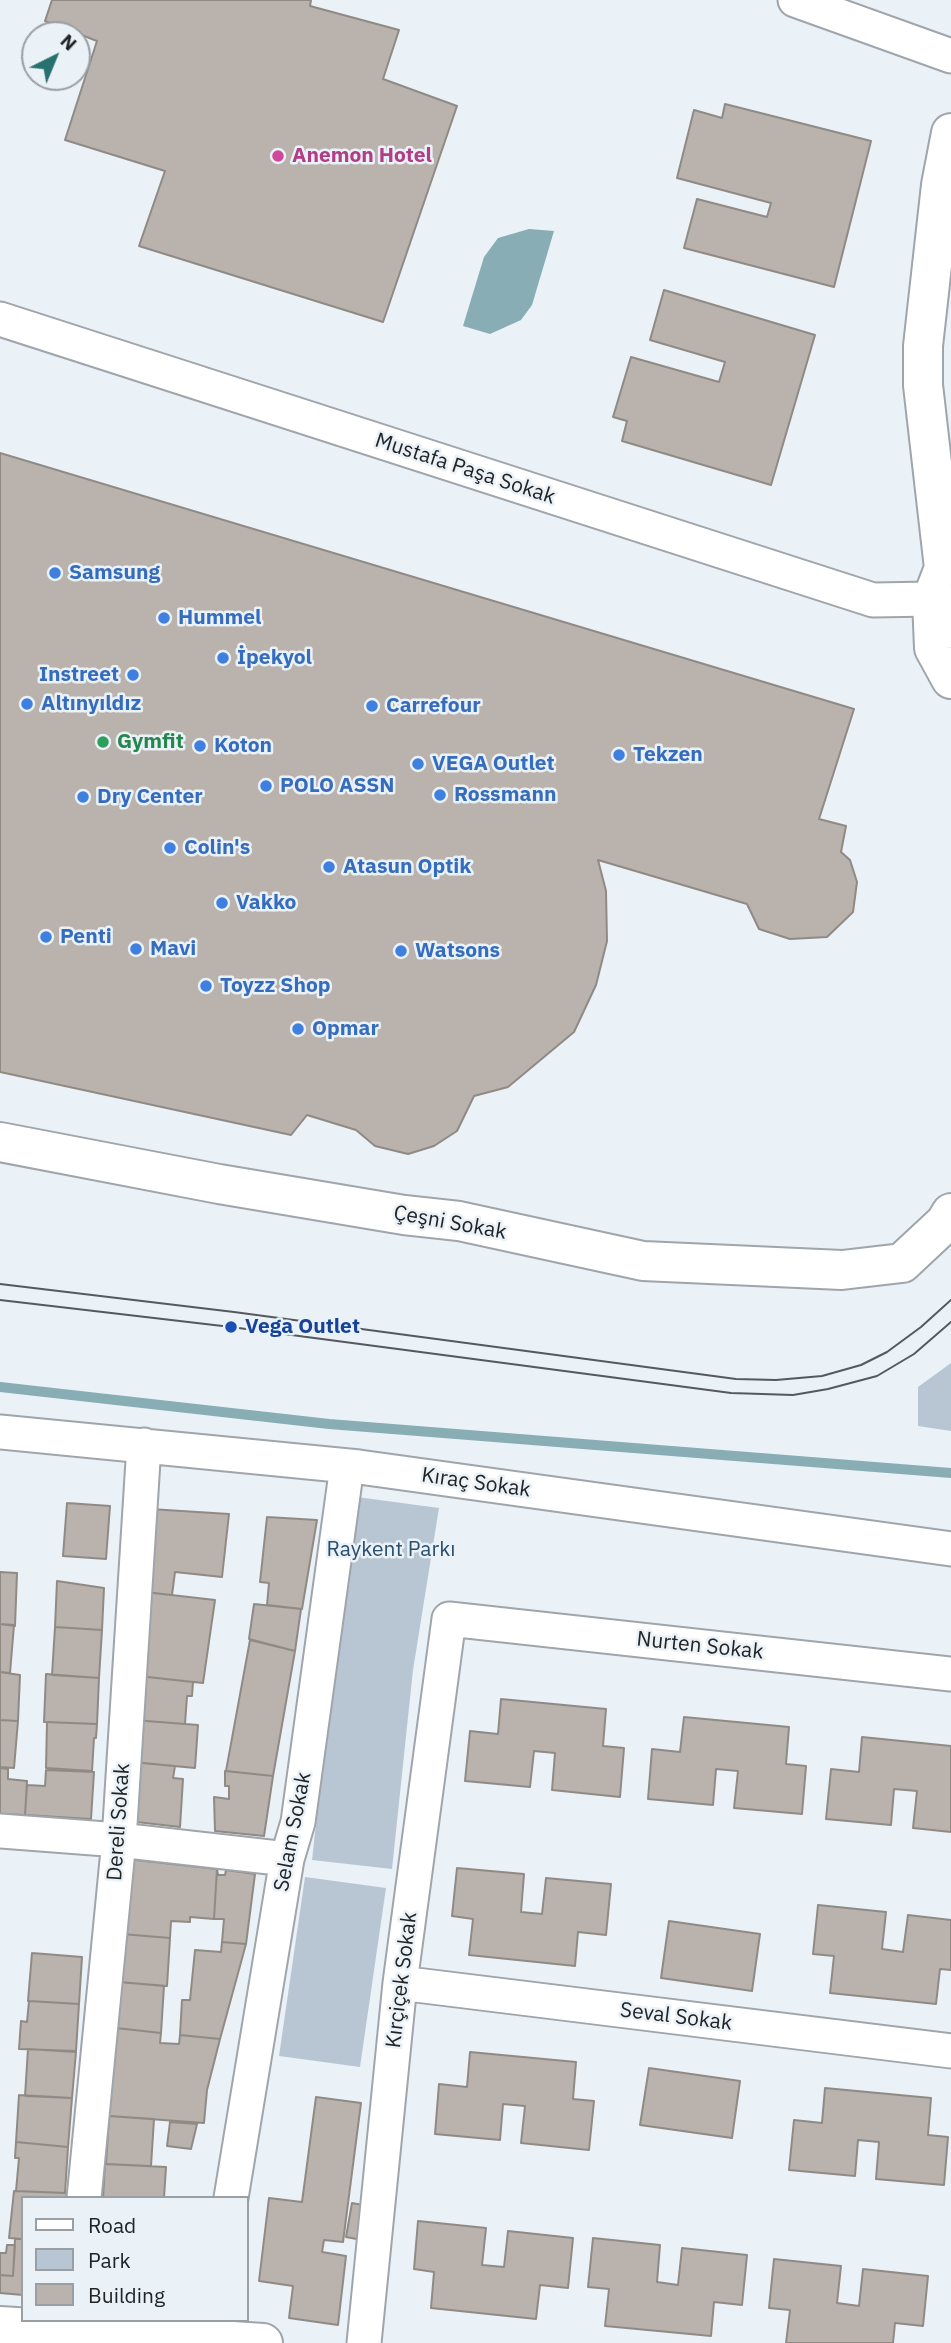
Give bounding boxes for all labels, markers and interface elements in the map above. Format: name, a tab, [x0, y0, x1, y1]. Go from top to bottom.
north arrow	[21, 21, 91, 91]
text: N	[56, 29, 82, 56]
place label: Anemon Hotel	[292, 143, 432, 169]
marker: Anemon Hotel	[270, 148, 286, 164]
street label: Mustafa Paşa Sokak	[372, 428, 558, 510]
place label: Samsung	[69, 560, 160, 586]
marker: Samsung	[47, 565, 63, 581]
place label: Hummel	[178, 605, 261, 631]
marker: Hummel	[156, 610, 172, 626]
place label: İpekyol	[237, 645, 312, 671]
marker: İpekyol	[215, 650, 231, 666]
place label: Instreet	[39, 662, 119, 688]
marker: Instreet	[125, 667, 141, 683]
place label: Altınyıldız	[41, 691, 141, 717]
place label: Carrefour	[386, 693, 481, 719]
marker: Altınyıldız	[19, 696, 35, 712]
marker: Carrefour	[364, 698, 380, 714]
place label: Gymfit	[117, 729, 184, 755]
place label: Koton	[214, 733, 272, 759]
marker: Gymfit	[95, 734, 111, 750]
marker: Koton	[192, 738, 208, 754]
place label: Tekzen	[633, 742, 703, 768]
marker: Tekzen	[611, 747, 627, 763]
place label: VEGA Outlet	[432, 751, 555, 777]
marker: VEGA Outlet	[410, 756, 426, 772]
place label: POLO ASSN	[280, 773, 395, 799]
marker: POLO ASSN	[258, 778, 274, 794]
place label: Rossmann	[454, 782, 556, 808]
place label: Dry Center	[97, 784, 203, 810]
marker: Rossmann	[432, 787, 448, 803]
marker: Dry Center	[75, 789, 91, 805]
place label: Colin's	[184, 835, 250, 861]
marker: Colin's	[162, 840, 178, 856]
place label: Atasun Optik	[343, 854, 471, 880]
marker: Atasun Optik	[321, 859, 337, 875]
place label: Vakko	[236, 890, 296, 916]
marker: Vakko	[214, 895, 230, 911]
place label: Penti	[60, 924, 112, 950]
marker: Penti	[38, 929, 54, 945]
place label: Mavi	[150, 936, 196, 962]
place label: Watsons	[415, 938, 500, 964]
marker: Mavi	[128, 941, 144, 957]
marker: Watsons	[393, 943, 409, 959]
place label: Toyzz Shop	[220, 973, 331, 999]
marker: Toyzz Shop	[198, 978, 214, 994]
place label: Opmar	[312, 1016, 379, 1042]
marker: Opmar	[290, 1021, 306, 1037]
street label: Çeşni Sokak	[392, 1201, 508, 1245]
place label: Vega Outlet	[245, 1314, 360, 1340]
marker: Vega Outlet	[223, 1319, 239, 1335]
street label: Kıraç Sokak	[420, 1463, 532, 1503]
park label: Raykent Parkı	[326, 1537, 456, 1563]
street label: Nurten Sokak	[635, 1627, 765, 1665]
street label: Dereli Sokak	[102, 1762, 136, 1882]
street label: Selam Sokak	[269, 1770, 317, 1894]
street label: Kırçiçek Sokak	[381, 1910, 423, 2050]
street label: Seval Sokak	[618, 1998, 734, 2036]
legend	[21, 2196, 248, 2322]
text: Road	[88, 2211, 136, 2239]
text: Park	[88, 2246, 131, 2274]
text: Building	[88, 2281, 165, 2309]

